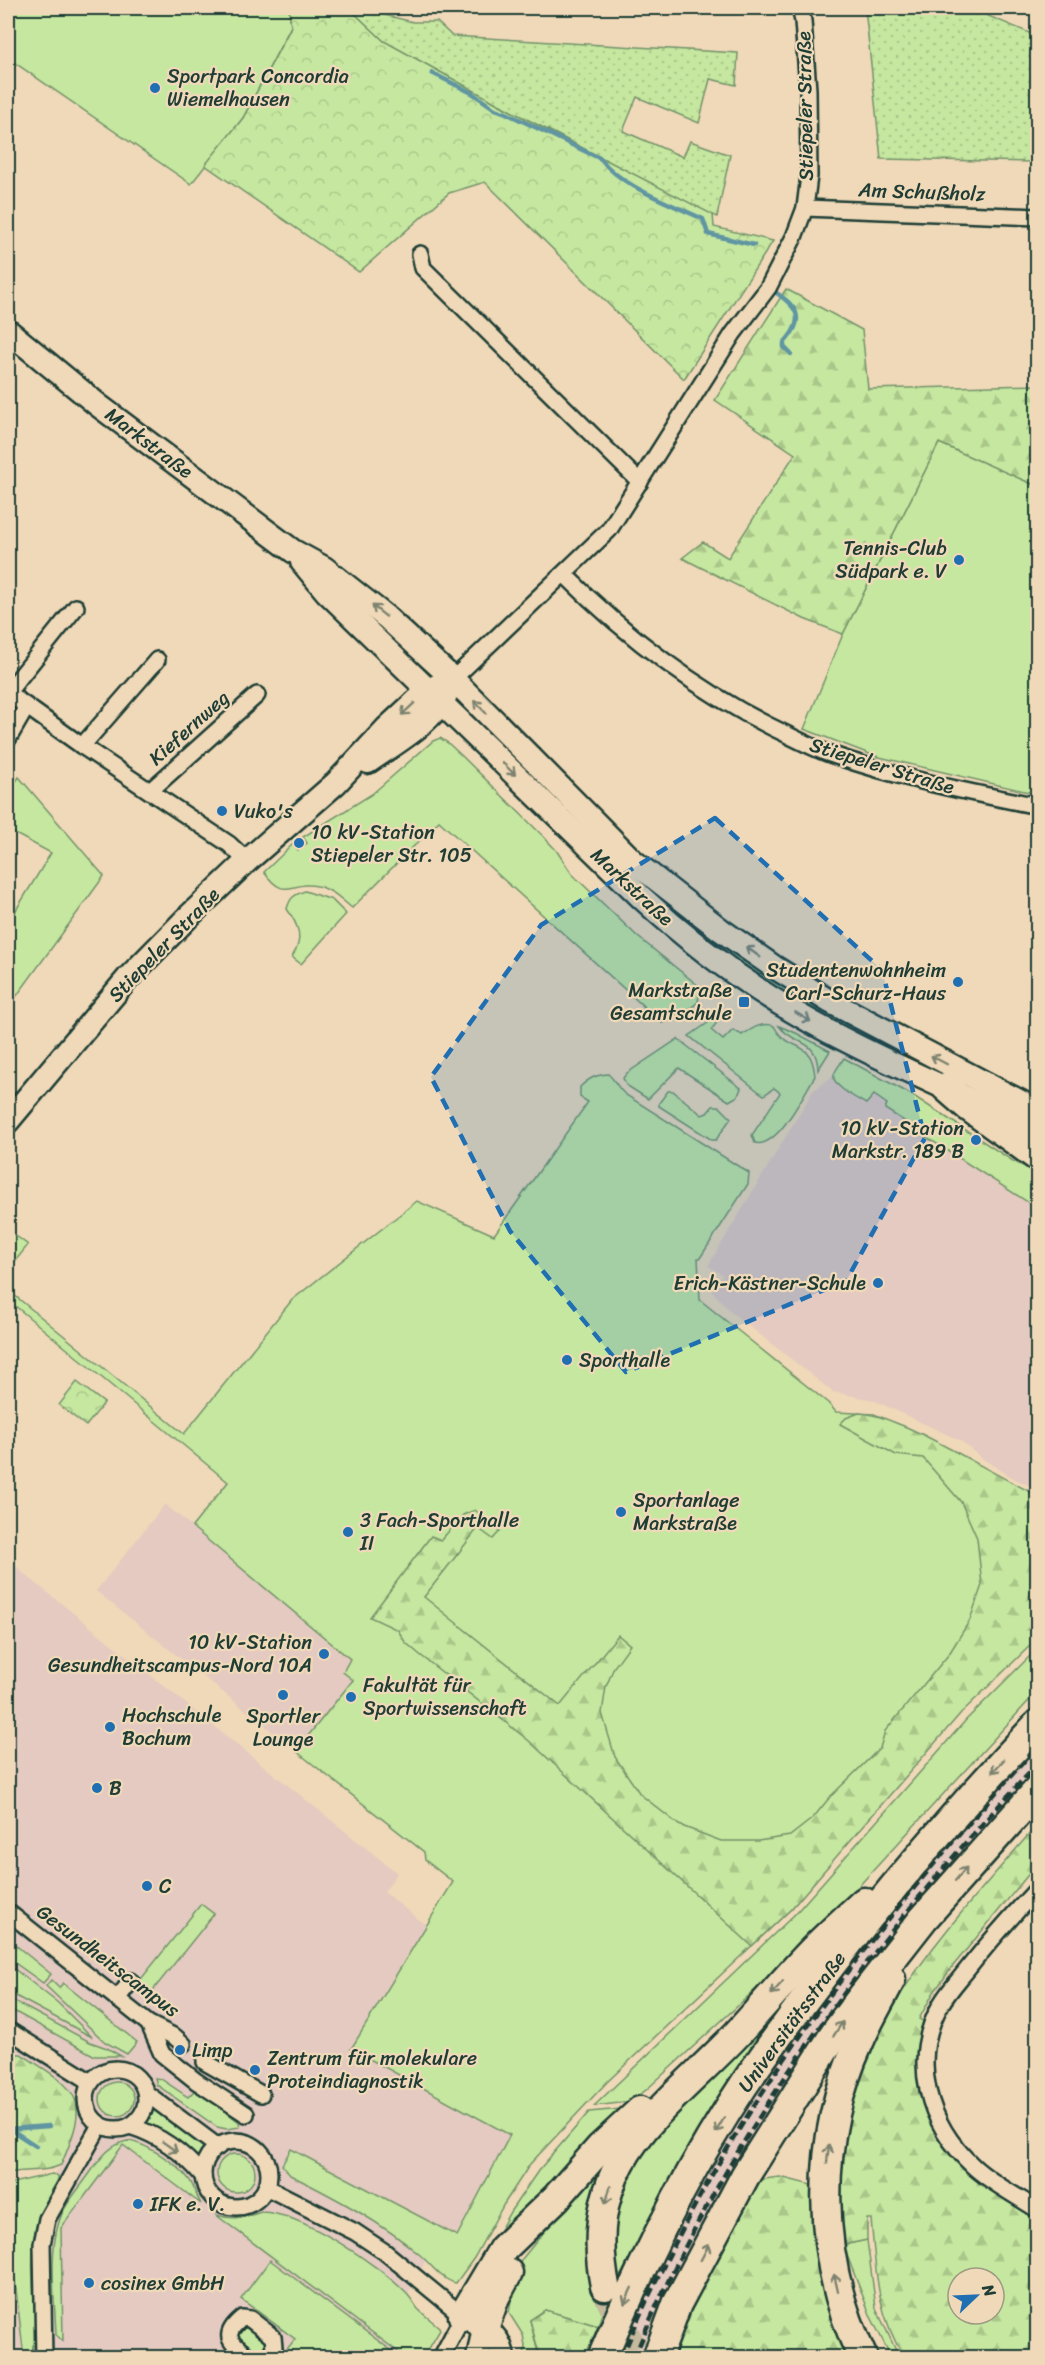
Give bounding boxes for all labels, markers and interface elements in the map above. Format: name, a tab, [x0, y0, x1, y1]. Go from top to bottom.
street label: Stiepeler Straße	[786, 31, 824, 181]
place label: Sportpark Concordia Wiemelhausen	[167, 59, 349, 117]
marker: Sportpark Concordia Wiemelhausen	[148, 81, 162, 95]
street label: Am Schußholz	[857, 172, 987, 212]
street label: Markstraße	[97, 398, 201, 488]
place label: Tennis-Club Südpark e. V	[835, 531, 947, 589]
marker: Tennis-Club Südpark e. V	[952, 553, 966, 567]
one-way arrow	[371, 604, 387, 617]
street label: Kiefernweg	[140, 682, 238, 774]
one-way arrow	[473, 700, 488, 715]
one-way arrow	[400, 702, 415, 716]
street label: Stiepeler Straße	[805, 727, 959, 805]
one-way arrow	[501, 762, 516, 776]
place label: Vuko's	[234, 794, 294, 829]
marker: Vuko's	[215, 804, 229, 818]
place label: 10 kV-Station Stiepeler Str. 105	[311, 815, 472, 873]
marker: 10 kV-Station Stiepeler Str. 105	[292, 836, 306, 850]
street label: Markstraße	[582, 839, 682, 935]
street label: Stiepeler Straße	[99, 879, 229, 1011]
one-way arrow	[745, 946, 761, 958]
place label: Studentenwohnheim Carl-Schurz-Haus	[766, 953, 947, 1011]
place label: Markstraße Gesamtschule	[610, 973, 732, 1031]
marker: Studentenwohnheim Carl-Schurz-Haus	[951, 975, 965, 989]
marker: Markstraße Gesamtschule	[737, 995, 751, 1009]
one-way arrow	[794, 1011, 811, 1023]
one-way arrow	[931, 1054, 949, 1065]
place label: 10 kV-Station Markstr. 189 B	[832, 1111, 964, 1169]
marker: 10 kV-Station Markstr. 189 B	[969, 1133, 983, 1147]
place label: Erich-Kästner-Schule	[674, 1266, 866, 1301]
marker: Erich-Kästner-Schule	[871, 1276, 885, 1290]
place label: Sporthalle	[579, 1343, 670, 1378]
marker: Sporthalle	[560, 1353, 574, 1367]
place label: Sportanlage Markstraße	[633, 1483, 739, 1541]
place label: 3 Fach-Sporthalle II	[359, 1503, 519, 1561]
marker: Sportanlage Markstraße	[614, 1505, 628, 1519]
marker: 3 Fach-Sporthalle II	[341, 1525, 355, 1539]
place label: 10 kV-Station Gesundheitscampus-Nord 10A	[48, 1625, 312, 1683]
marker: 10 kV-Station Gesundheitscampus-Nord 10A	[317, 1647, 331, 1661]
place label: Fakultät für Sportwissenschaft	[363, 1668, 526, 1726]
marker: Sportler Lounge	[276, 1688, 290, 1702]
marker: Fakultät für Sportwissenschaft	[344, 1690, 358, 1704]
place label: Hochschule Bochum	[122, 1698, 222, 1756]
place label: Sportler Lounge	[246, 1699, 322, 1757]
marker: Hochschule Bochum	[103, 1720, 117, 1734]
one-way arrow	[991, 1759, 1005, 1774]
place label: B	[109, 1771, 122, 1806]
marker: B	[90, 1781, 104, 1795]
one-way arrow	[954, 1867, 968, 1882]
place label: C	[159, 1869, 172, 1904]
marker: C	[140, 1879, 154, 1893]
street label: Gesundheitscampus	[29, 1895, 188, 2027]
street label: Universitätsstraße	[729, 1944, 855, 2100]
one-way arrow	[770, 1981, 784, 1996]
one-way arrow	[832, 2021, 844, 2038]
place label: Limp	[192, 2033, 233, 2068]
place label: Zentrum für molekulare Proteindiagnostik	[267, 2041, 477, 2099]
marker: Limp	[173, 2043, 187, 2057]
marker: Zentrum für molekulare Proteindiagnostik	[248, 2063, 262, 2077]
one-way arrow	[714, 2115, 725, 2133]
one-way arrow	[161, 2141, 177, 2153]
one-way arrow	[823, 2145, 834, 2164]
one-way arrow	[602, 2185, 613, 2204]
place label: IFK e. V.	[149, 2187, 226, 2222]
marker: IFK e. V.	[131, 2197, 145, 2211]
one-way arrow	[699, 2244, 711, 2261]
place label: cosinex GmbH	[101, 2266, 224, 2301]
north arrow	[946, 2266, 1006, 2326]
one-way arrow	[830, 2274, 842, 2293]
marker: cosinex GmbH	[82, 2276, 96, 2290]
text: N	[973, 2279, 1005, 2302]
one-way arrow	[622, 2287, 634, 2305]

